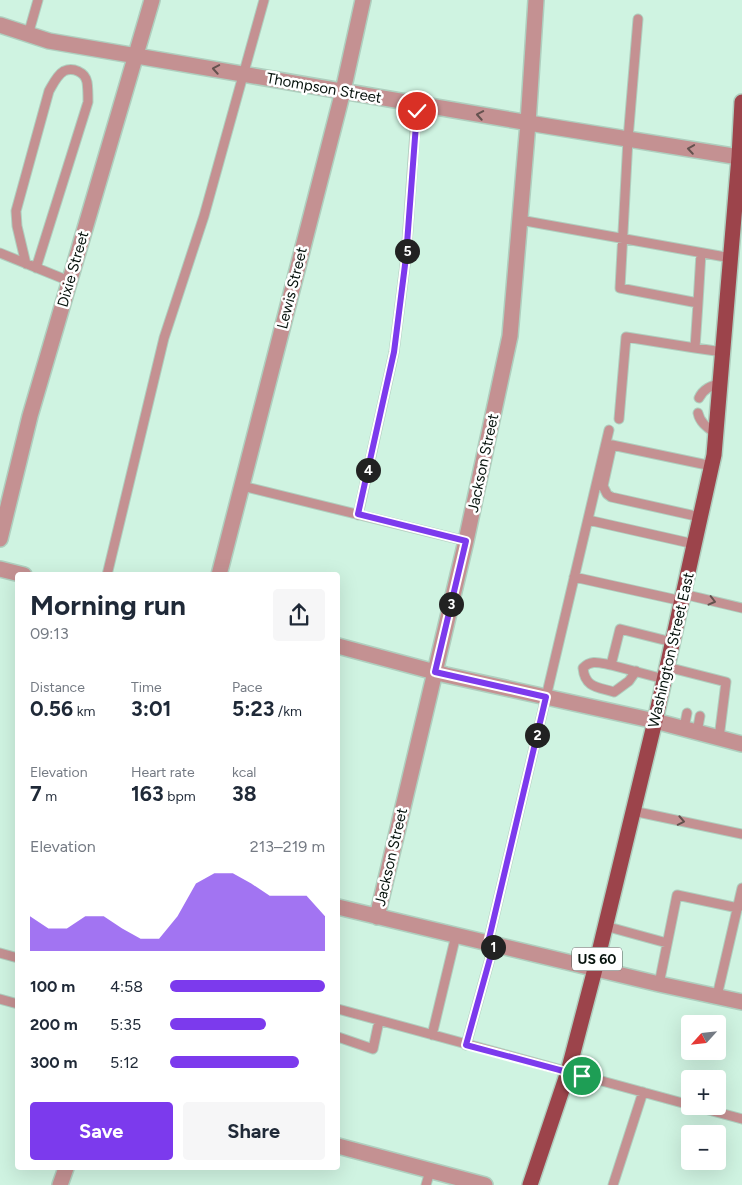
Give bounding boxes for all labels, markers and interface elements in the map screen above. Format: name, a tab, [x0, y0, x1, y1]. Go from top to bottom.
one-way arrow	[212, 64, 221, 74]
street label: Thompson Street	[265, 69, 383, 107]
pin	[396, 90, 438, 132]
icon: check	[403, 97, 431, 125]
one-way arrow	[475, 110, 484, 120]
one-way arrow	[687, 145, 695, 155]
street label: Dixie Street	[54, 229, 93, 309]
pin: 5	[394, 238, 420, 264]
text: 5	[403, 243, 412, 260]
street label: Lewis Street	[273, 245, 311, 331]
street label: Jackson Street	[464, 412, 502, 514]
pin: 4	[356, 458, 380, 482]
text: 4	[364, 462, 373, 479]
street label: Washington Street East	[644, 570, 698, 729]
text: Morning run	[30, 588, 186, 622]
button: share	[273, 589, 325, 641]
pin: 3	[438, 592, 464, 616]
one-way arrow	[708, 595, 717, 606]
text: 3	[448, 596, 455, 613]
text: 09:13	[30, 624, 69, 643]
text: Distance	[30, 679, 85, 696]
text: Time	[131, 679, 162, 696]
text: Pace	[232, 679, 262, 696]
text: 0.56	[30, 696, 73, 721]
text: 3:01	[131, 696, 171, 721]
text: 5:23	[232, 696, 274, 721]
text: km	[73, 703, 95, 720]
text: /km	[274, 703, 302, 720]
pin: 2	[524, 722, 550, 748]
text: 2	[533, 727, 542, 744]
text: Elevation	[30, 764, 88, 781]
text: Heart rate	[131, 764, 195, 781]
text: kcal	[232, 764, 256, 781]
text: 7	[30, 781, 42, 806]
text: 163	[131, 781, 164, 806]
text: 38	[232, 781, 257, 806]
text: m	[42, 788, 57, 805]
text: bpm	[164, 788, 196, 805]
street label: Jackson Street	[371, 806, 411, 908]
one-way arrow	[676, 815, 685, 826]
text: Elevation	[30, 837, 96, 856]
text: 213–219 m	[250, 837, 325, 856]
pin: 1	[480, 934, 506, 960]
text: 1	[491, 939, 496, 956]
road number: US 60	[572, 948, 622, 971]
text: 100 m	[30, 977, 75, 996]
text: 4:58	[110, 977, 143, 996]
text: 200 m	[30, 1015, 78, 1034]
text: 5:35	[110, 1015, 141, 1034]
north arrow	[681, 1015, 726, 1060]
map controls	[681, 1015, 726, 1170]
text: 300 m	[30, 1053, 77, 1072]
text: 5:12	[110, 1053, 139, 1072]
pin	[561, 1055, 603, 1097]
icon: arrive	[568, 1062, 596, 1090]
button: +	[681, 1070, 726, 1115]
button: Save	[30, 1102, 173, 1160]
button: Share	[183, 1102, 325, 1160]
button: −	[681, 1125, 726, 1170]

